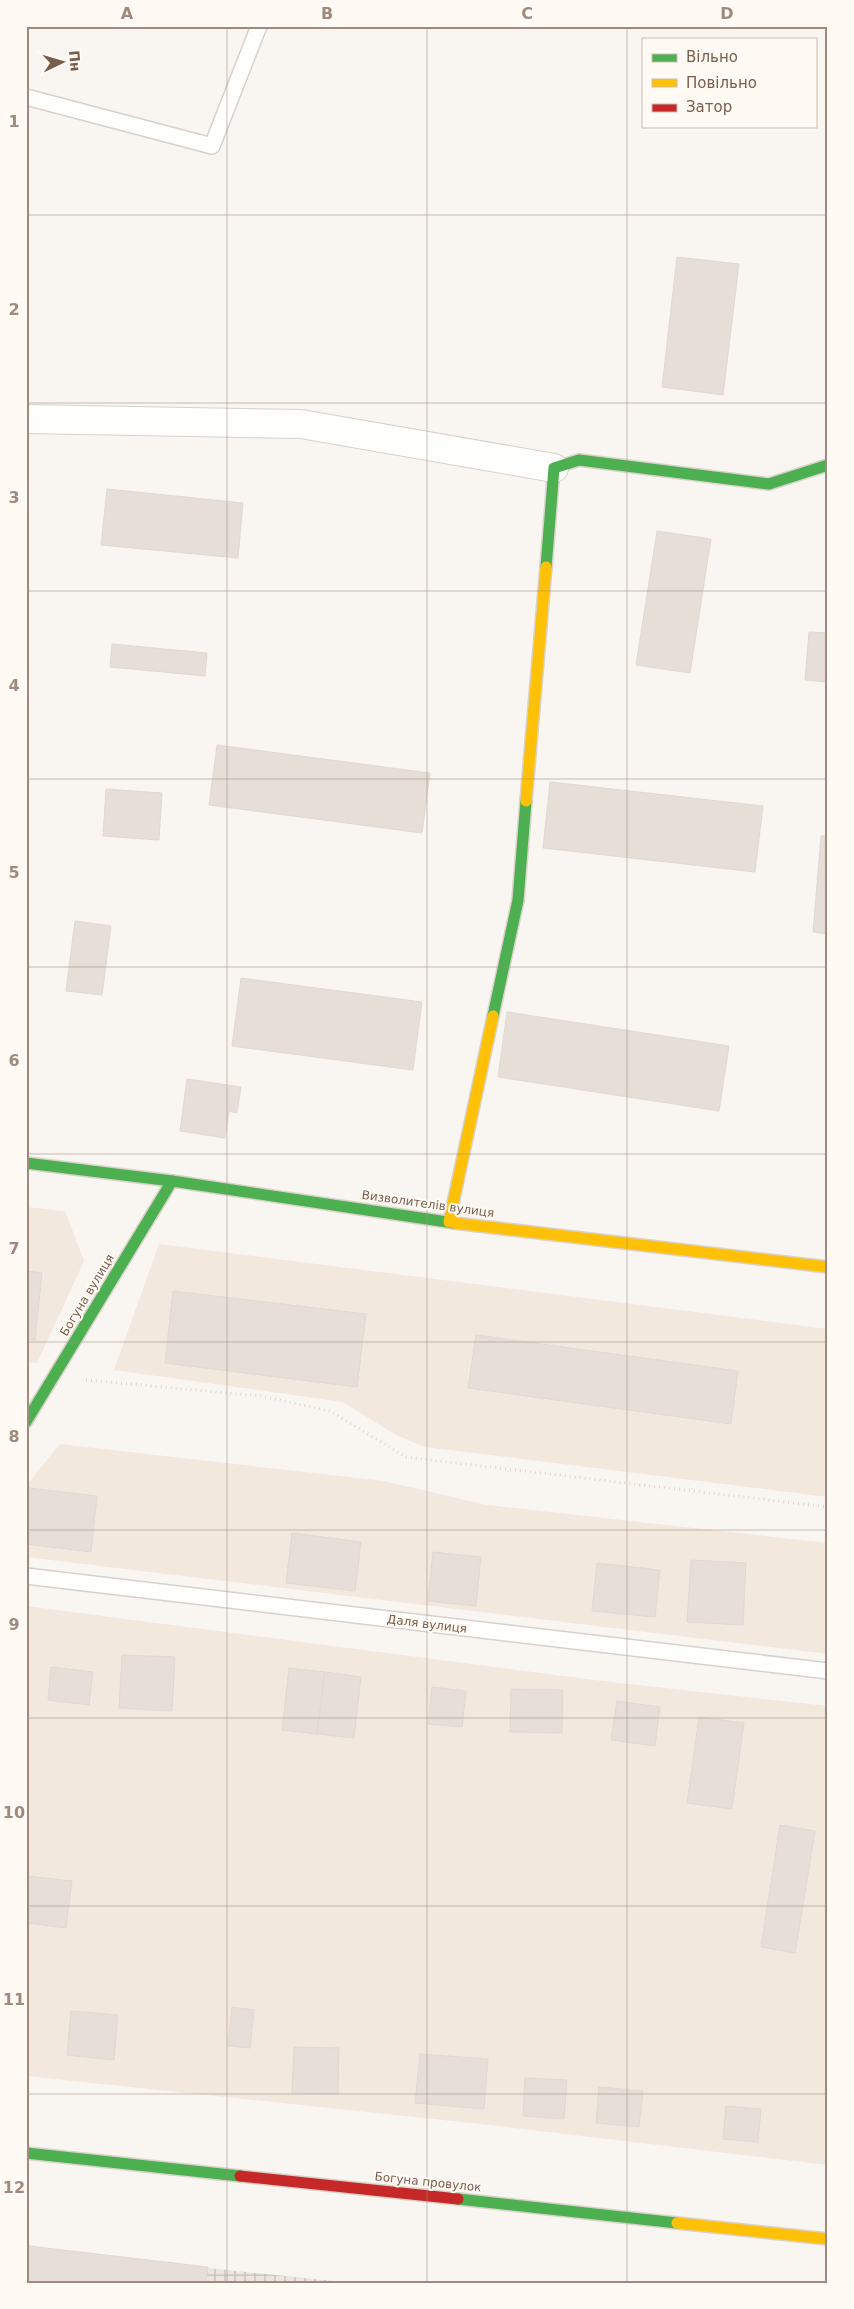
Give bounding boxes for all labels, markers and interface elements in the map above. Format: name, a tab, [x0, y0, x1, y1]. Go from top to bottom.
text: A	[121, 4, 134, 23]
text: B	[321, 4, 333, 23]
text: C	[521, 4, 533, 23]
text: D	[720, 4, 734, 23]
north arrow	[38, 38, 88, 88]
legend	[642, 38, 816, 128]
text: Вільно	[686, 48, 738, 66]
text: Пн	[66, 50, 84, 72]
text: Повільно	[686, 74, 757, 92]
text: Затор	[686, 98, 732, 116]
text: 1	[8, 112, 20, 131]
text: 2	[8, 300, 20, 319]
text: 3	[8, 488, 20, 507]
text: 4	[8, 676, 20, 695]
text: 5	[8, 863, 20, 882]
text: 6	[8, 1051, 20, 1070]
street label: Визволителів вулиця	[361, 1188, 495, 1220]
text: 7	[8, 1239, 20, 1258]
street label: Богуна вулиця	[57, 1252, 117, 1338]
text: 8	[8, 1427, 20, 1446]
street label: Даля вулиця	[386, 1612, 468, 1636]
text: 9	[8, 1615, 20, 1634]
text: 10	[3, 1803, 25, 1822]
text: 11	[3, 1990, 25, 2009]
street label: Богуна провулок	[374, 2169, 482, 2195]
text: 12	[3, 2178, 25, 2197]

